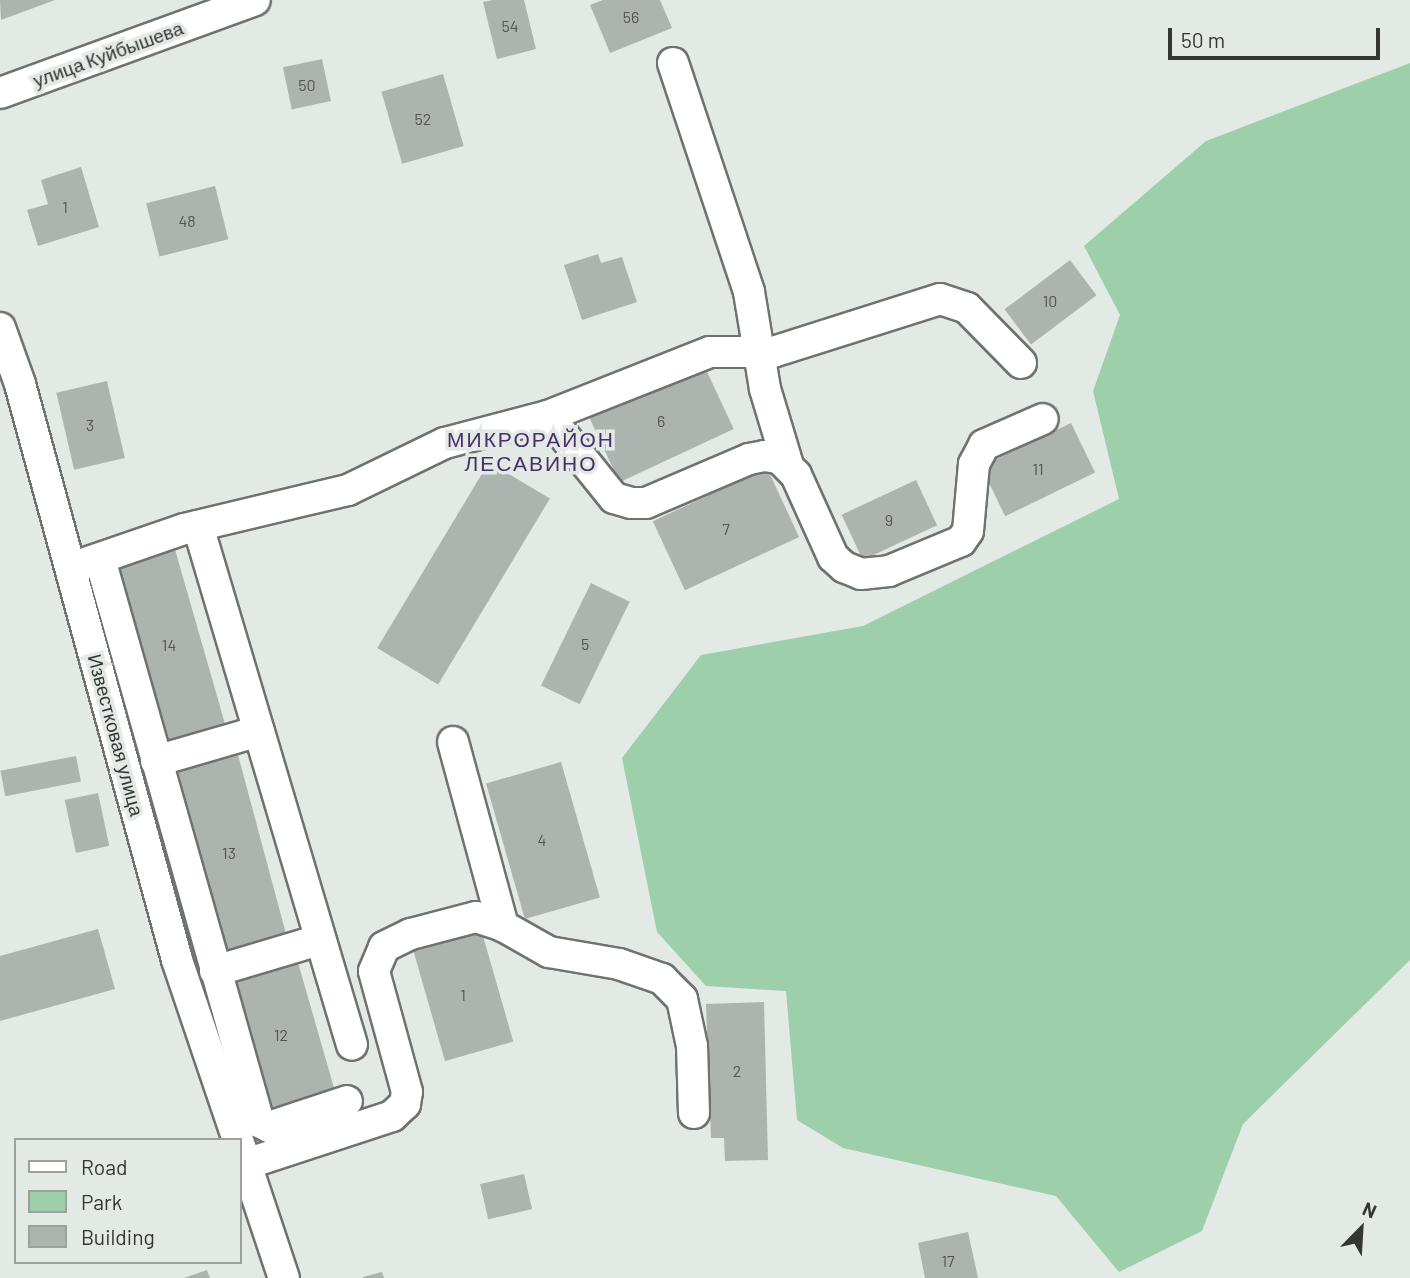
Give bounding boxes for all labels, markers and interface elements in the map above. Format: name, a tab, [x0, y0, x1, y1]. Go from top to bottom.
house number: 56	[623, 7, 639, 27]
scale bar	[1172, 14, 1384, 58]
street label: улица Куйбышева	[30, 16, 186, 92]
house number: 54	[501, 16, 519, 36]
text: 50 m	[1181, 27, 1225, 52]
house number: 50	[298, 75, 316, 95]
house number: 52	[415, 109, 431, 129]
house number: 1	[62, 197, 68, 217]
house number: 48	[178, 211, 196, 231]
house number: 10	[1043, 291, 1057, 311]
house number: 6	[657, 411, 665, 431]
house number: 3	[86, 415, 94, 435]
district label: МИКРОРАЙОН ЛЕСАВИНО	[448, 426, 614, 476]
house number: 11	[1032, 459, 1044, 479]
house number: 9	[885, 510, 893, 530]
house number: 7	[722, 519, 730, 539]
house number: 5	[581, 634, 589, 654]
house number: 14	[162, 635, 176, 655]
street label: Известковая улица	[83, 651, 149, 819]
house number: 4	[538, 830, 546, 850]
house number: 13	[222, 843, 236, 863]
house number: 1	[460, 985, 466, 1005]
house number: 12	[274, 1025, 288, 1045]
house number: 2	[733, 1061, 741, 1081]
legend	[14, 1138, 242, 1264]
text: Road	[81, 1154, 127, 1179]
text: Park	[81, 1189, 122, 1214]
north arrow	[1326, 1194, 1396, 1264]
text: N	[1359, 1196, 1380, 1222]
text: Building	[81, 1224, 155, 1249]
house number: 17	[941, 1251, 955, 1271]

